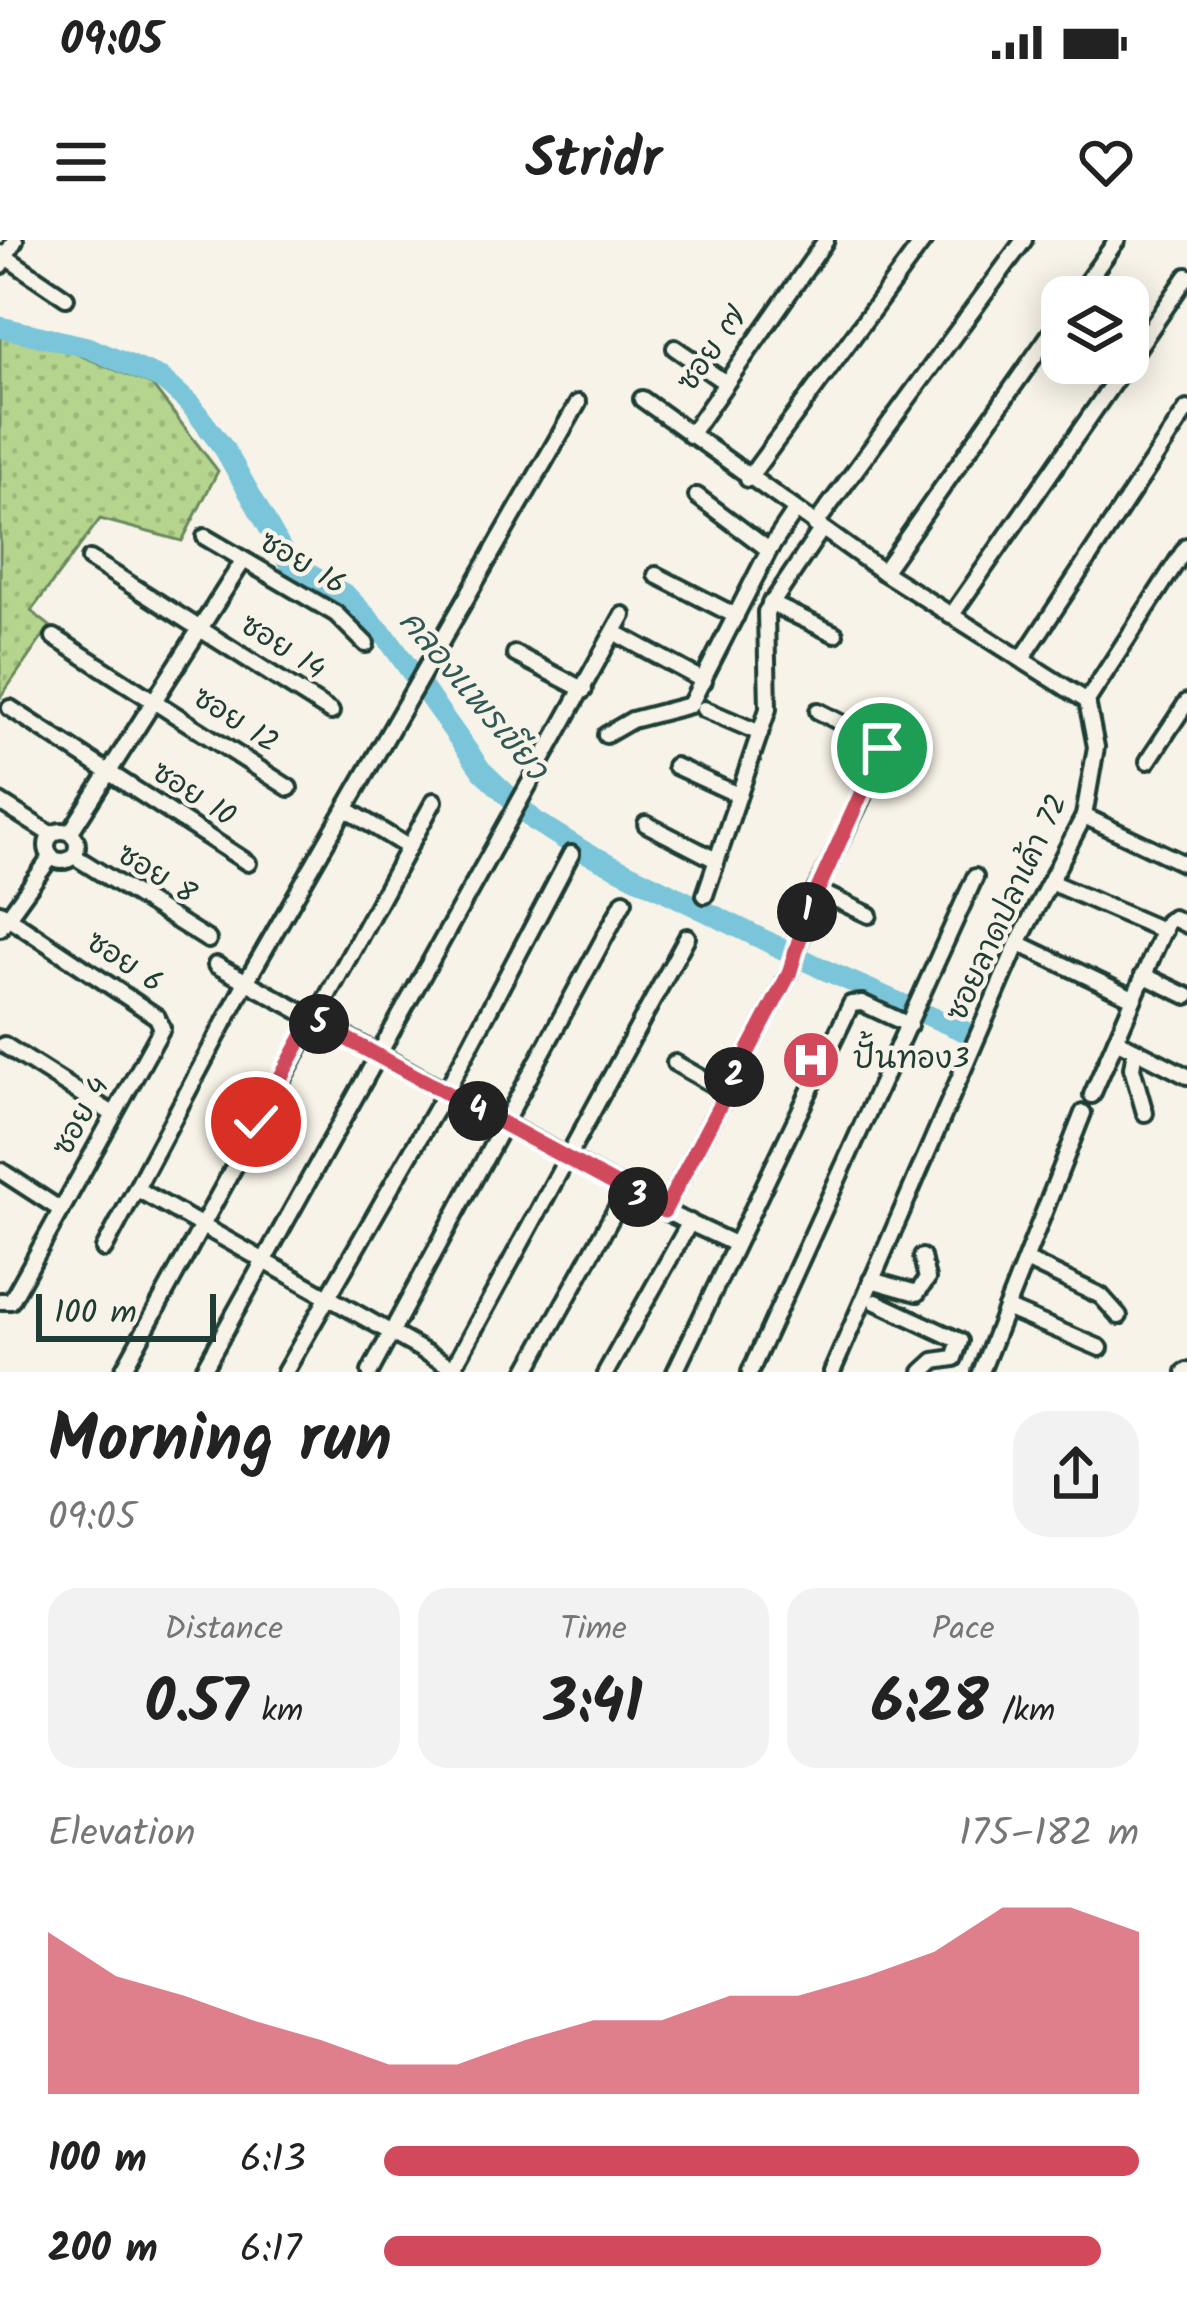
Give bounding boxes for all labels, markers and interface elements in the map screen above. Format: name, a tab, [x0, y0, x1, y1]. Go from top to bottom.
text: 09:05	[60, 6, 163, 78]
text: Stridr	[525, 119, 662, 205]
icon: menu	[48, 129, 114, 195]
icon: heart	[1073, 129, 1139, 195]
map controls	[1041, 276, 1149, 384]
button: layers	[1041, 276, 1149, 384]
street label: ซอย ๗	[666, 297, 761, 403]
street label: ซอย 16	[249, 519, 355, 609]
water label: คลองแพรเขียว	[384, 599, 561, 795]
street label: ซอย 14	[230, 602, 334, 694]
street label: ซอย 12	[182, 675, 288, 767]
pin	[831, 697, 933, 799]
icon: arrive	[849, 715, 915, 781]
street label: ซอย 10	[141, 750, 245, 840]
street label: ซอยลาดปลาเค้า 72	[934, 786, 1082, 1030]
street label: ซอย 8	[107, 832, 206, 919]
pin: 1	[777, 882, 837, 942]
text: 1	[802, 885, 812, 938]
street label: ซอย 6	[75, 919, 173, 1007]
pin: 5	[289, 994, 349, 1054]
text: 5	[311, 997, 327, 1050]
hospital icon: ปั้นทอง3	[780, 1029, 842, 1091]
place label: ปั้นทอง3	[853, 1031, 969, 1084]
pin: 2	[704, 1047, 764, 1107]
text: 2	[724, 1050, 744, 1103]
street label: ซอย 4	[41, 1068, 123, 1166]
pin	[205, 1071, 307, 1173]
pin: 4	[448, 1081, 508, 1141]
text: 4	[469, 1084, 487, 1137]
icon: check	[223, 1089, 289, 1155]
pin: 3	[608, 1167, 668, 1227]
text: 3	[629, 1170, 647, 1223]
scale bar	[36, 1288, 216, 1341]
text: 100 m	[54, 1288, 137, 1341]
text: Morning run	[48, 1390, 392, 1495]
button: share	[1013, 1411, 1139, 1537]
text: 09:05	[48, 1488, 137, 1550]
text: Distance	[165, 1604, 283, 1657]
text: Time	[560, 1604, 627, 1657]
text: Pace	[932, 1604, 995, 1657]
text: 0.57	[144, 1657, 248, 1753]
text: 3:41	[544, 1657, 643, 1753]
text: 6:28	[871, 1657, 989, 1753]
text: km	[248, 1686, 303, 1739]
text: /km	[989, 1686, 1055, 1739]
text: Elevation	[48, 1804, 196, 1866]
text: 175–182 m	[959, 1804, 1139, 1866]
text: 100 m	[48, 2130, 147, 2192]
text: 6:13	[240, 2130, 306, 2192]
text: 200 m	[48, 2220, 158, 2282]
text: 6:17	[240, 2220, 302, 2282]

